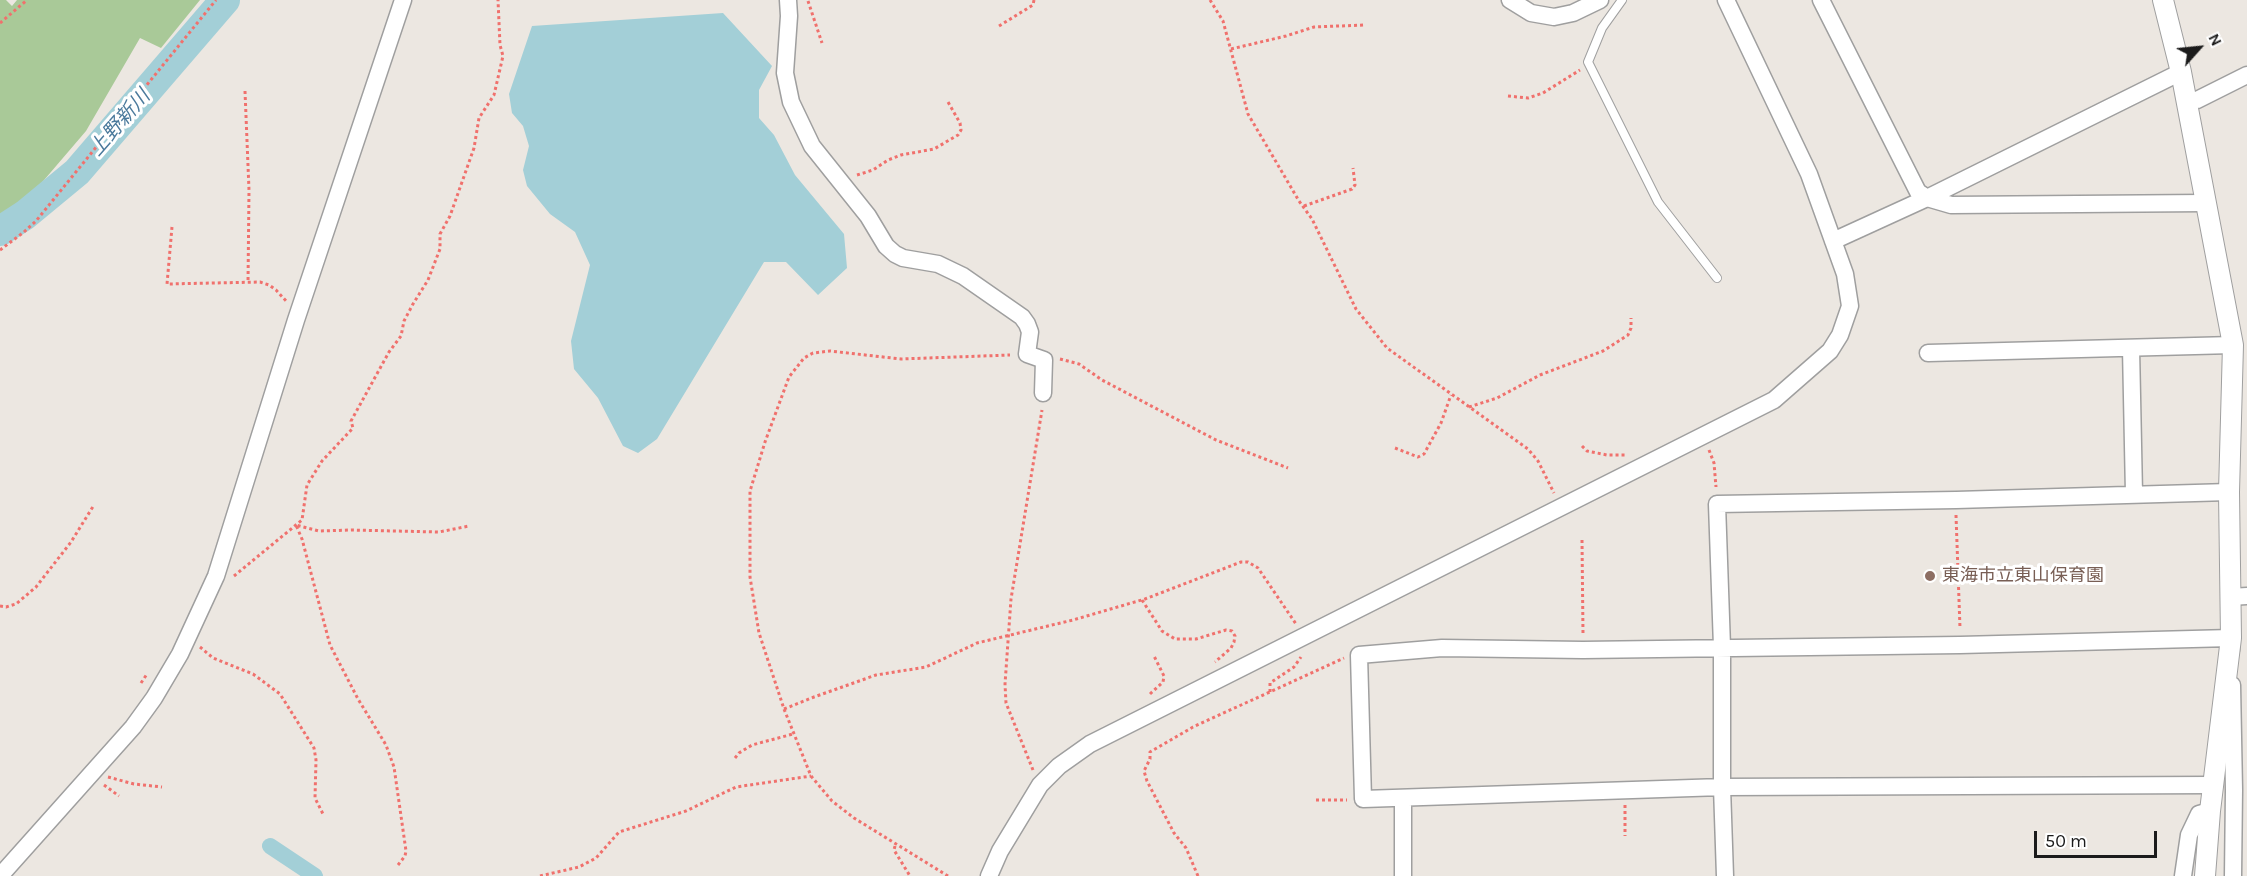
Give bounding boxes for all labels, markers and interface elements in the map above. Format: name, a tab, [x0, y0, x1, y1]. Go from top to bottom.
north arrow	[2169, 18, 2229, 78]
text: N	[2204, 30, 2227, 49]
water label: 上野新川	[85, 85, 155, 161]
place label: 東海市立東山保育園	[1942, 565, 2104, 587]
marker: 東海市立東山保育園	[1923, 569, 1937, 583]
scale bar	[2037, 819, 2160, 857]
text: 50 m	[2045, 830, 2087, 852]

